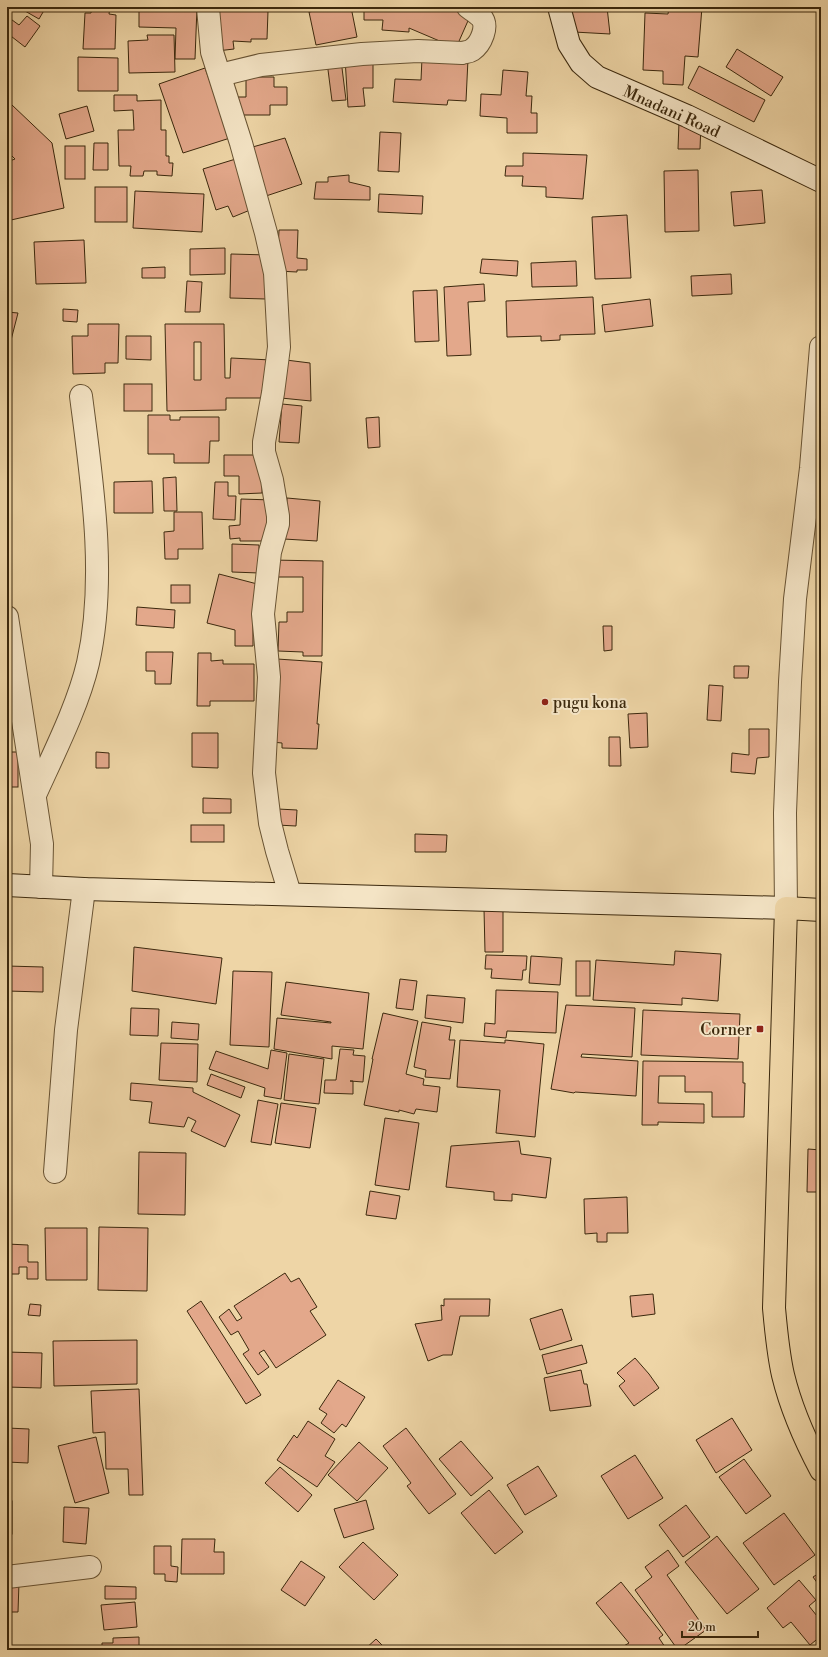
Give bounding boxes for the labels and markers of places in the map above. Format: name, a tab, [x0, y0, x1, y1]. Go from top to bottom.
place label: pugu kona	[553, 693, 628, 713]
marker: pugu kona	[540, 697, 550, 707]
place label: Corner	[700, 1020, 752, 1040]
marker: Corner	[755, 1024, 765, 1034]

